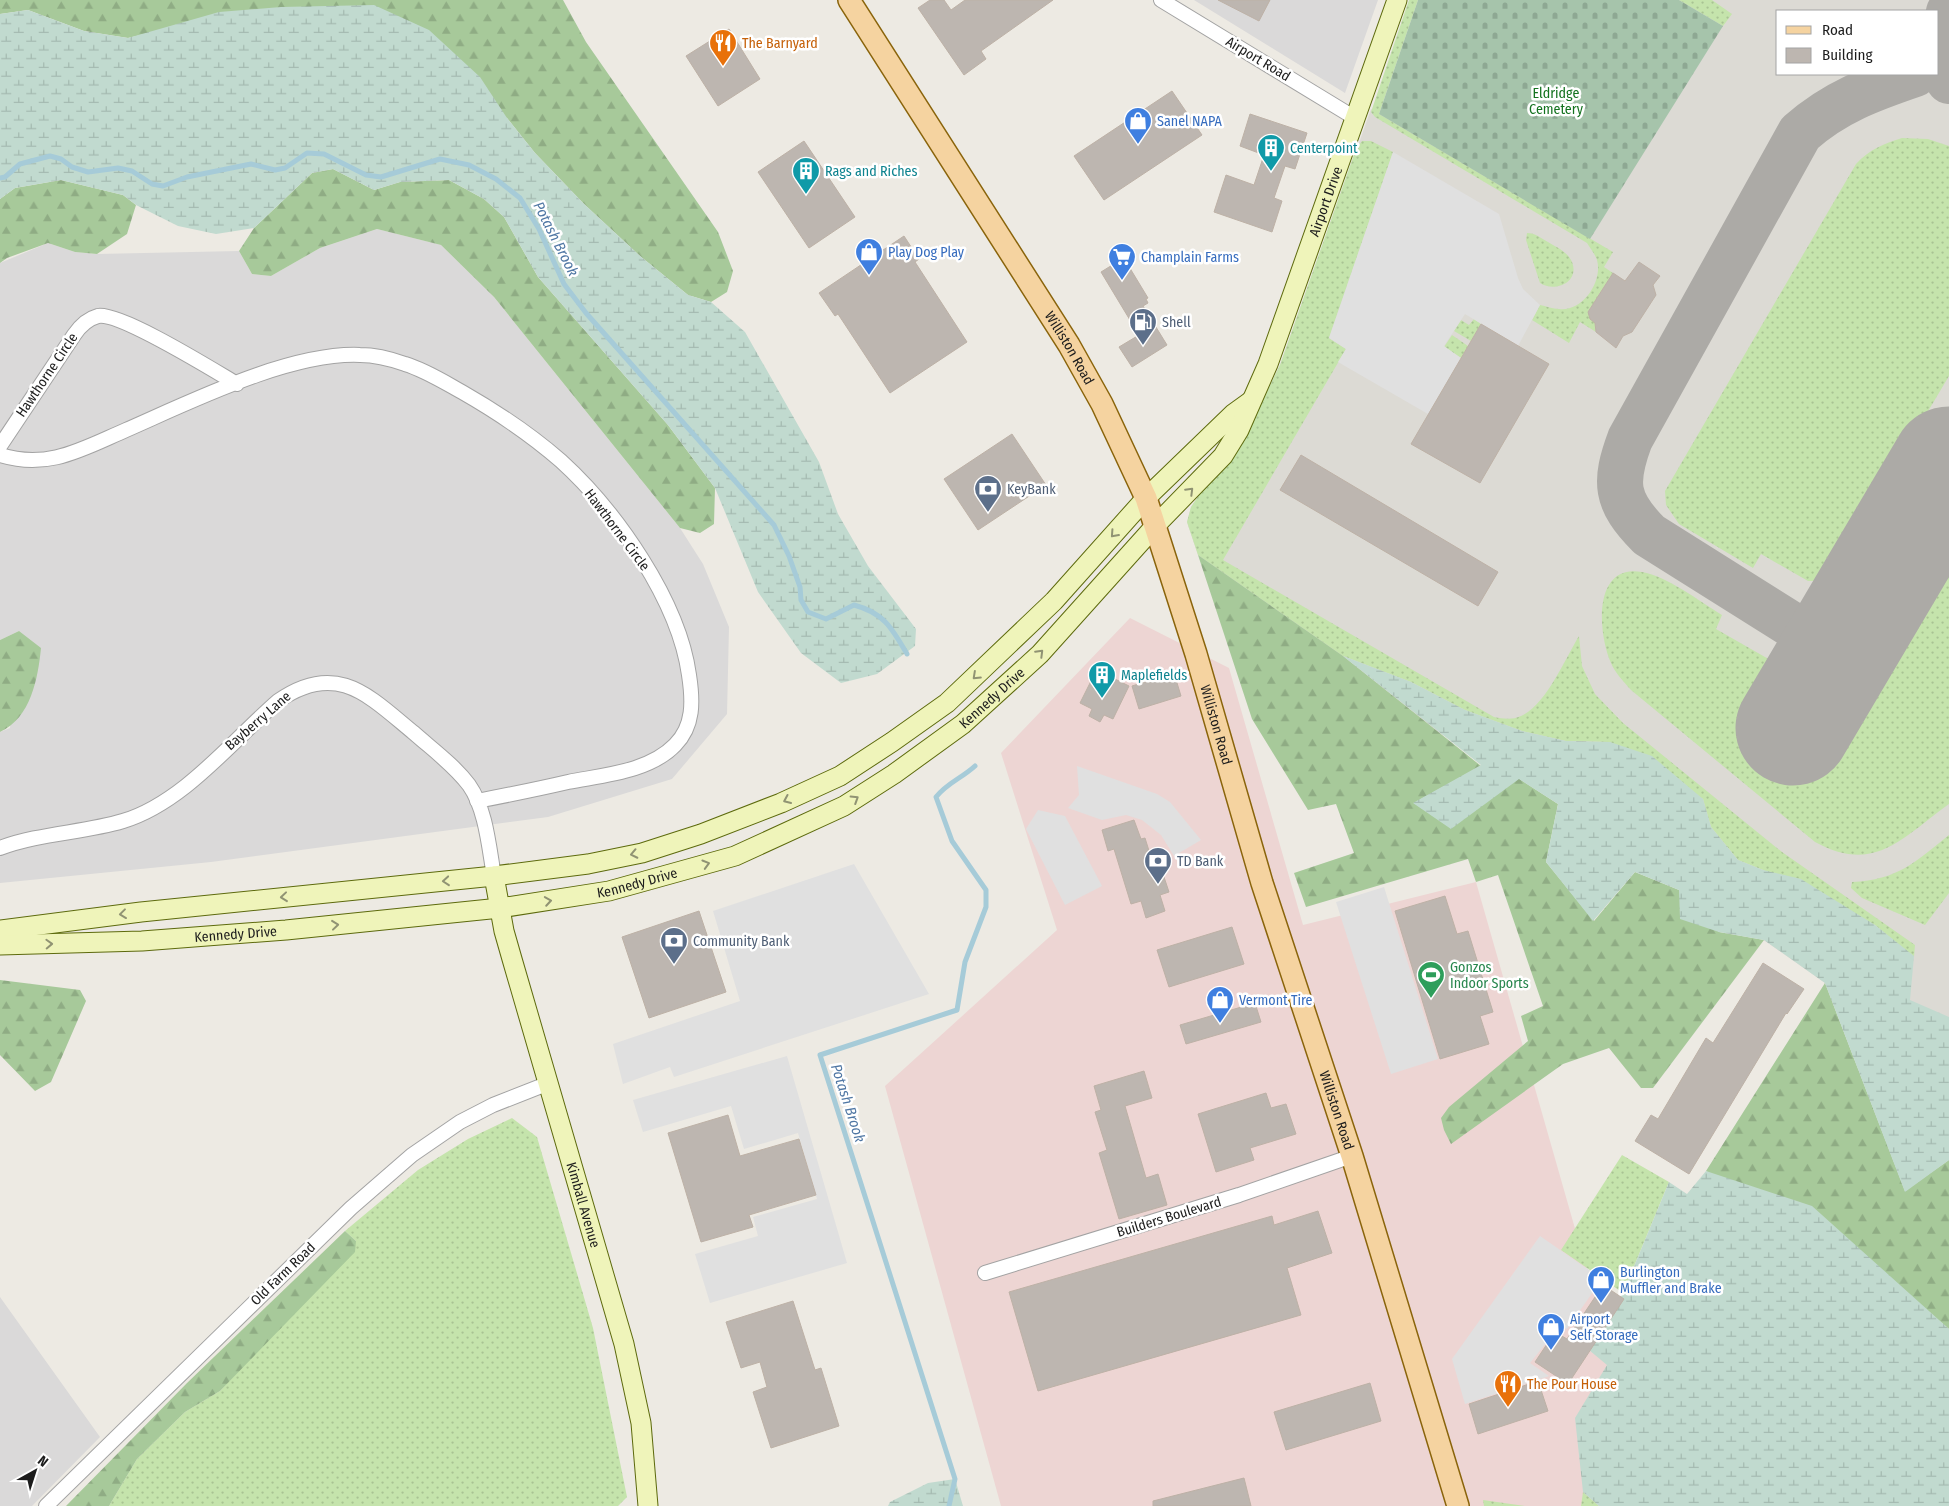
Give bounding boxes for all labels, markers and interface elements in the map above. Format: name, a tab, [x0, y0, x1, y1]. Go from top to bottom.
legend	[1776, 10, 1939, 75]
text: Road	[1822, 21, 1853, 39]
restaurant icon: The Barnyard	[708, 28, 738, 67]
street label: Airport Road	[1223, 33, 1293, 85]
place label: The Barnyard	[742, 35, 818, 52]
text: Building	[1822, 46, 1873, 64]
park label: Eldridge Cemetery	[1529, 85, 1584, 118]
shop icon: Sanel NAPA	[1123, 106, 1153, 145]
place label: Sanel NAPA	[1157, 113, 1222, 130]
building icon: Centerpoint	[1256, 133, 1286, 172]
place label: Centerpoint	[1290, 140, 1358, 157]
building icon: Rags and Riches	[791, 156, 821, 195]
place label: Rags and Riches	[825, 163, 917, 180]
street label: Airport Drive	[1305, 164, 1346, 239]
water label: Potash Brook	[530, 199, 583, 280]
shop icon: Play Dog Play	[854, 237, 884, 276]
supermarket icon: Champlain Farms	[1107, 242, 1137, 281]
place label: Play Dog Play	[888, 244, 965, 261]
place label: Champlain Farms	[1141, 249, 1239, 266]
fuel station icon: Shell	[1128, 307, 1158, 346]
street label: Williston Road	[1041, 308, 1098, 388]
place label: Shell	[1162, 314, 1191, 331]
street label: Hawthorne Circle	[13, 330, 81, 420]
bank icon: KeyBank	[973, 474, 1003, 513]
place label: KeyBank	[1007, 481, 1056, 498]
street label: Hawthorne Circle	[581, 486, 653, 574]
one-way arrow	[1184, 488, 1193, 497]
one-way arrow	[1110, 529, 1119, 538]
one-way arrow	[1035, 650, 1044, 659]
building icon: Maplefields	[1087, 660, 1117, 699]
street label: Kennedy Drive	[955, 664, 1028, 732]
place label: Maplefields	[1121, 667, 1187, 684]
one-way arrow	[973, 670, 982, 679]
street label: Williston Road	[1197, 683, 1236, 767]
street label: Bayberry Lane	[222, 688, 294, 754]
one-way arrow	[783, 794, 792, 804]
one-way arrow	[849, 796, 859, 805]
bank icon: TD Bank	[1143, 846, 1173, 885]
one-way arrow	[630, 849, 639, 859]
place label: TD Bank	[1177, 853, 1224, 870]
one-way arrow	[702, 860, 710, 870]
street label: Kennedy Drive	[596, 864, 679, 901]
one-way arrow	[442, 875, 450, 886]
one-way arrow	[280, 891, 288, 902]
one-way arrow	[544, 896, 553, 906]
one-way arrow	[118, 908, 126, 919]
one-way arrow	[331, 920, 339, 931]
street label: Kennedy Drive	[194, 922, 278, 945]
bank icon: Community Bank	[659, 926, 689, 965]
place label: Community Bank	[693, 933, 790, 950]
one-way arrow	[45, 939, 53, 949]
place label: Gonzos Indoor Sports	[1450, 959, 1529, 992]
sports icon: Gonzos Indoor Sports	[1416, 960, 1446, 999]
shop icon: Vermont Tire	[1205, 985, 1235, 1024]
place label: Vermont Tire	[1239, 992, 1312, 1009]
water label: Potash Brook	[827, 1062, 869, 1145]
street label: Williston Road	[1316, 1068, 1358, 1152]
street label: Kimball Avenue	[563, 1160, 604, 1250]
street label: Builders Boulevard	[1115, 1193, 1223, 1241]
street label: Old Farm Road	[247, 1239, 319, 1309]
place label: Burlington Muffler and Brake	[1620, 1264, 1722, 1297]
shop icon: Burlington Muffler and Brake	[1586, 1265, 1616, 1304]
place label: Airport Self Storage	[1570, 1311, 1638, 1344]
shop icon: Airport Self Storage	[1536, 1312, 1566, 1351]
restaurant icon: The Pour House	[1493, 1369, 1523, 1408]
place label: The Pour House	[1527, 1376, 1617, 1393]
north arrow	[10, 1446, 60, 1496]
text: N	[34, 1452, 51, 1471]

